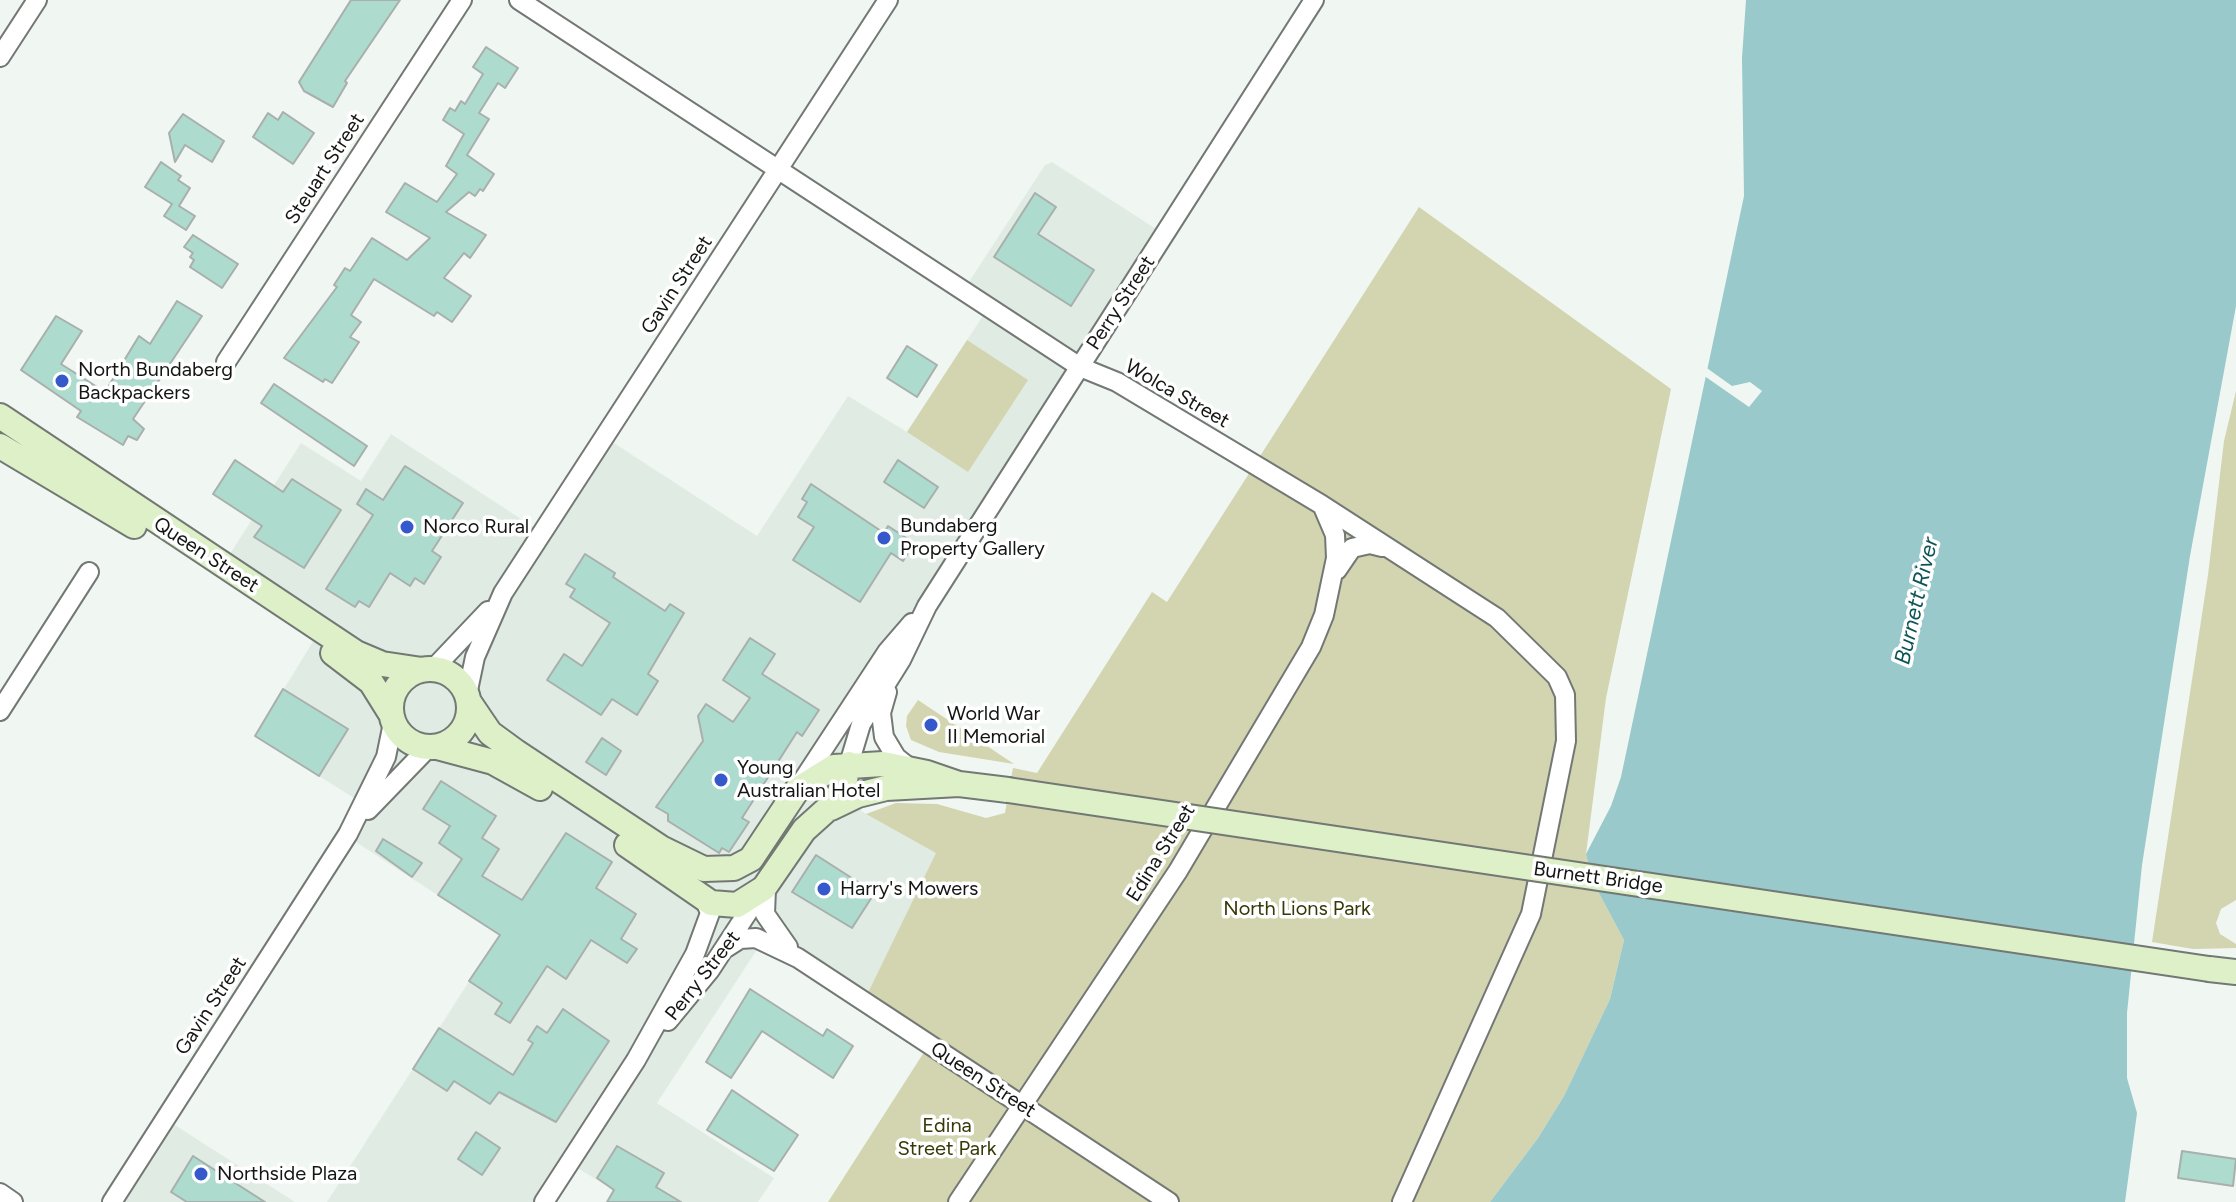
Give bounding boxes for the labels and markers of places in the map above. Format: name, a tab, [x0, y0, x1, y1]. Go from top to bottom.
place label: North Bundaberg Backpackers	[78, 358, 233, 405]
marker: North Bundaberg Backpackers	[53, 372, 71, 390]
place label: Bundaberg Property Gallery	[900, 514, 1045, 561]
place label: Norco Rural	[423, 515, 529, 539]
marker: Norco Rural	[398, 518, 416, 536]
marker: Bundaberg Property Gallery	[875, 529, 893, 547]
place label: World War II Memorial	[947, 702, 1045, 749]
marker: World War II Memorial	[922, 716, 940, 734]
place label: Young Australian Hotel	[737, 756, 880, 803]
marker: Young Australian Hotel	[712, 771, 730, 789]
place label: Harry's Mowers	[840, 877, 978, 901]
marker: Harry's Mowers	[815, 880, 833, 898]
place label: Northside Plaza	[217, 1162, 357, 1186]
marker: Northside Plaza	[192, 1165, 210, 1183]

